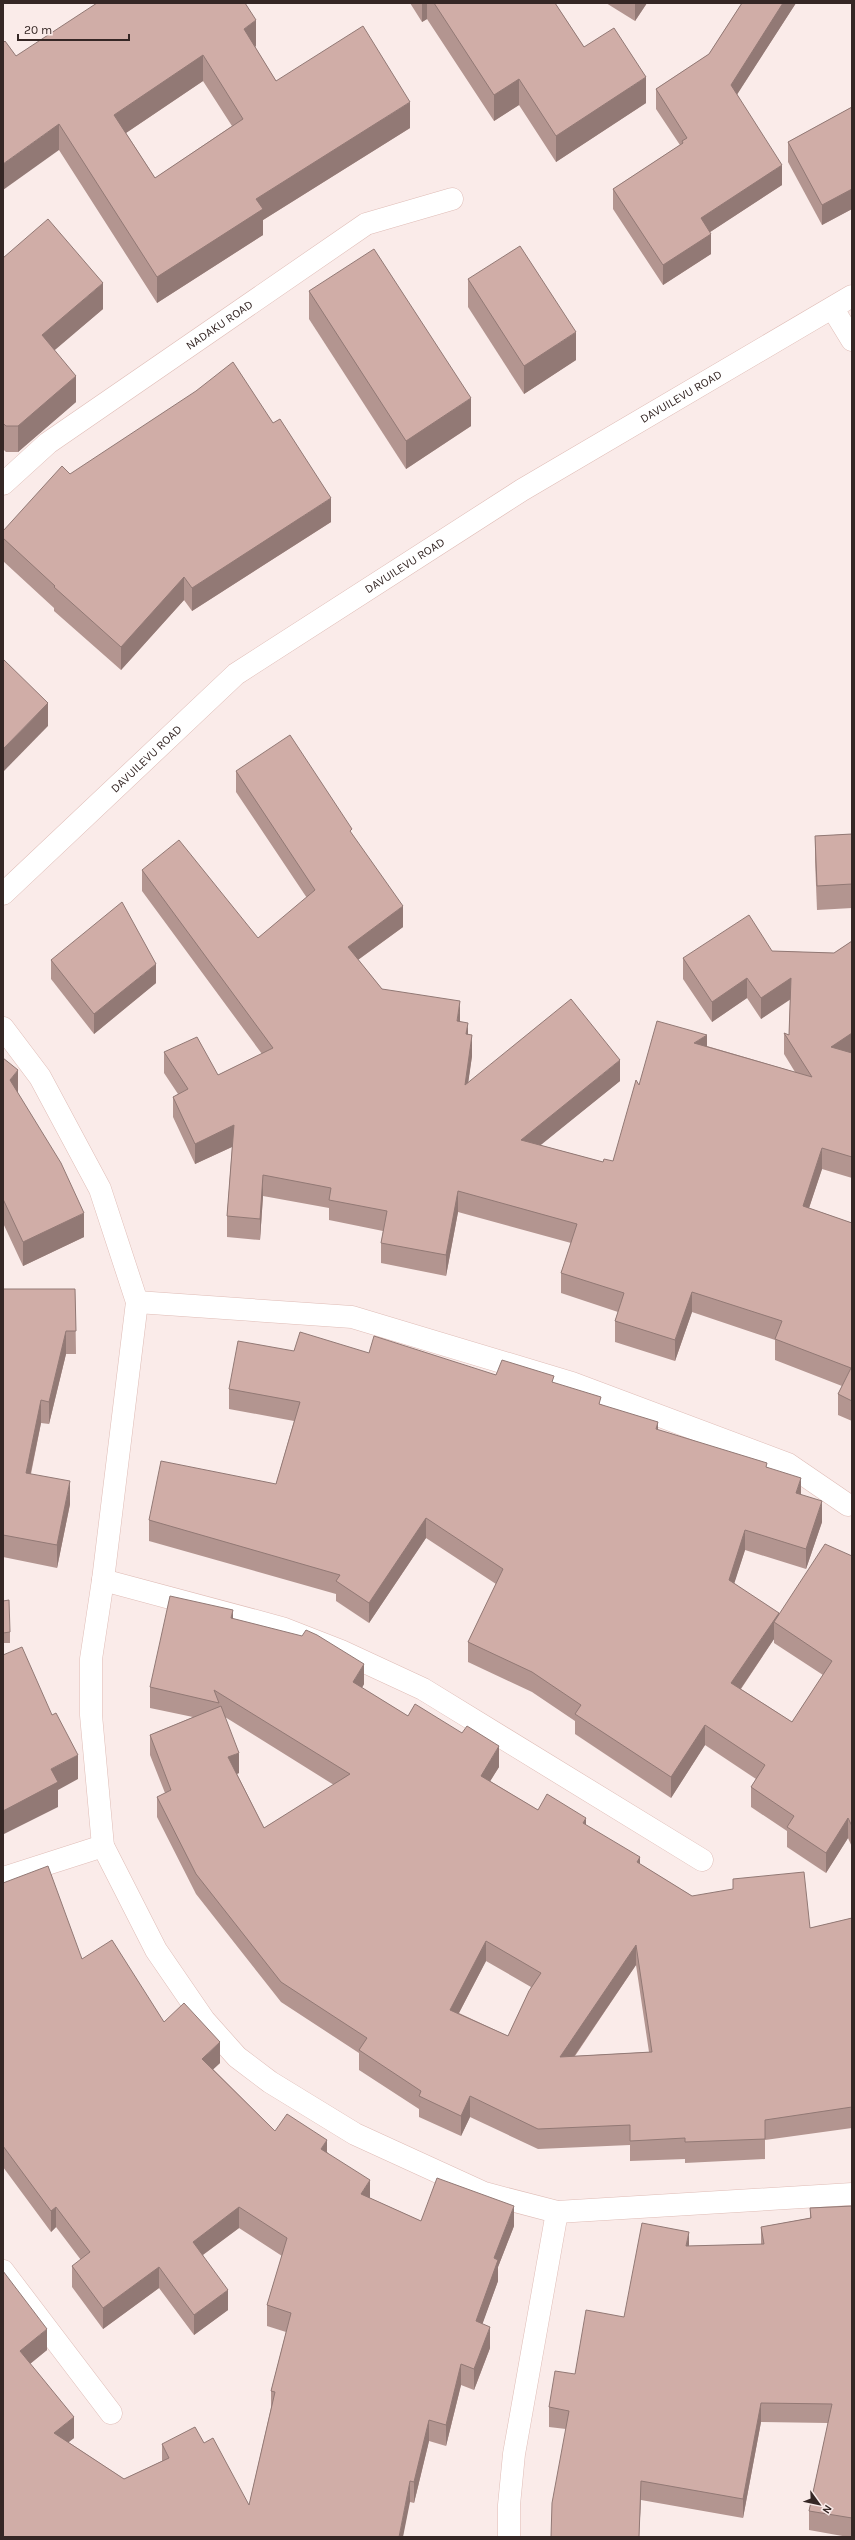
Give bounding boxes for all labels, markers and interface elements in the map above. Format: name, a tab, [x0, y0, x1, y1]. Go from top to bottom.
scale bar	[18, 16, 129, 42]
text: 20 m	[24, 23, 52, 37]
street label: NADAKU ROAD	[183, 297, 256, 353]
street label: DAVUILEVU ROAD	[638, 367, 724, 426]
street label: DAVUILEVU ROAD	[362, 535, 447, 596]
street label: DAVUILEVU ROAD	[108, 722, 185, 796]
north arrow	[799, 2484, 839, 2524]
text: N	[819, 2502, 835, 2516]

